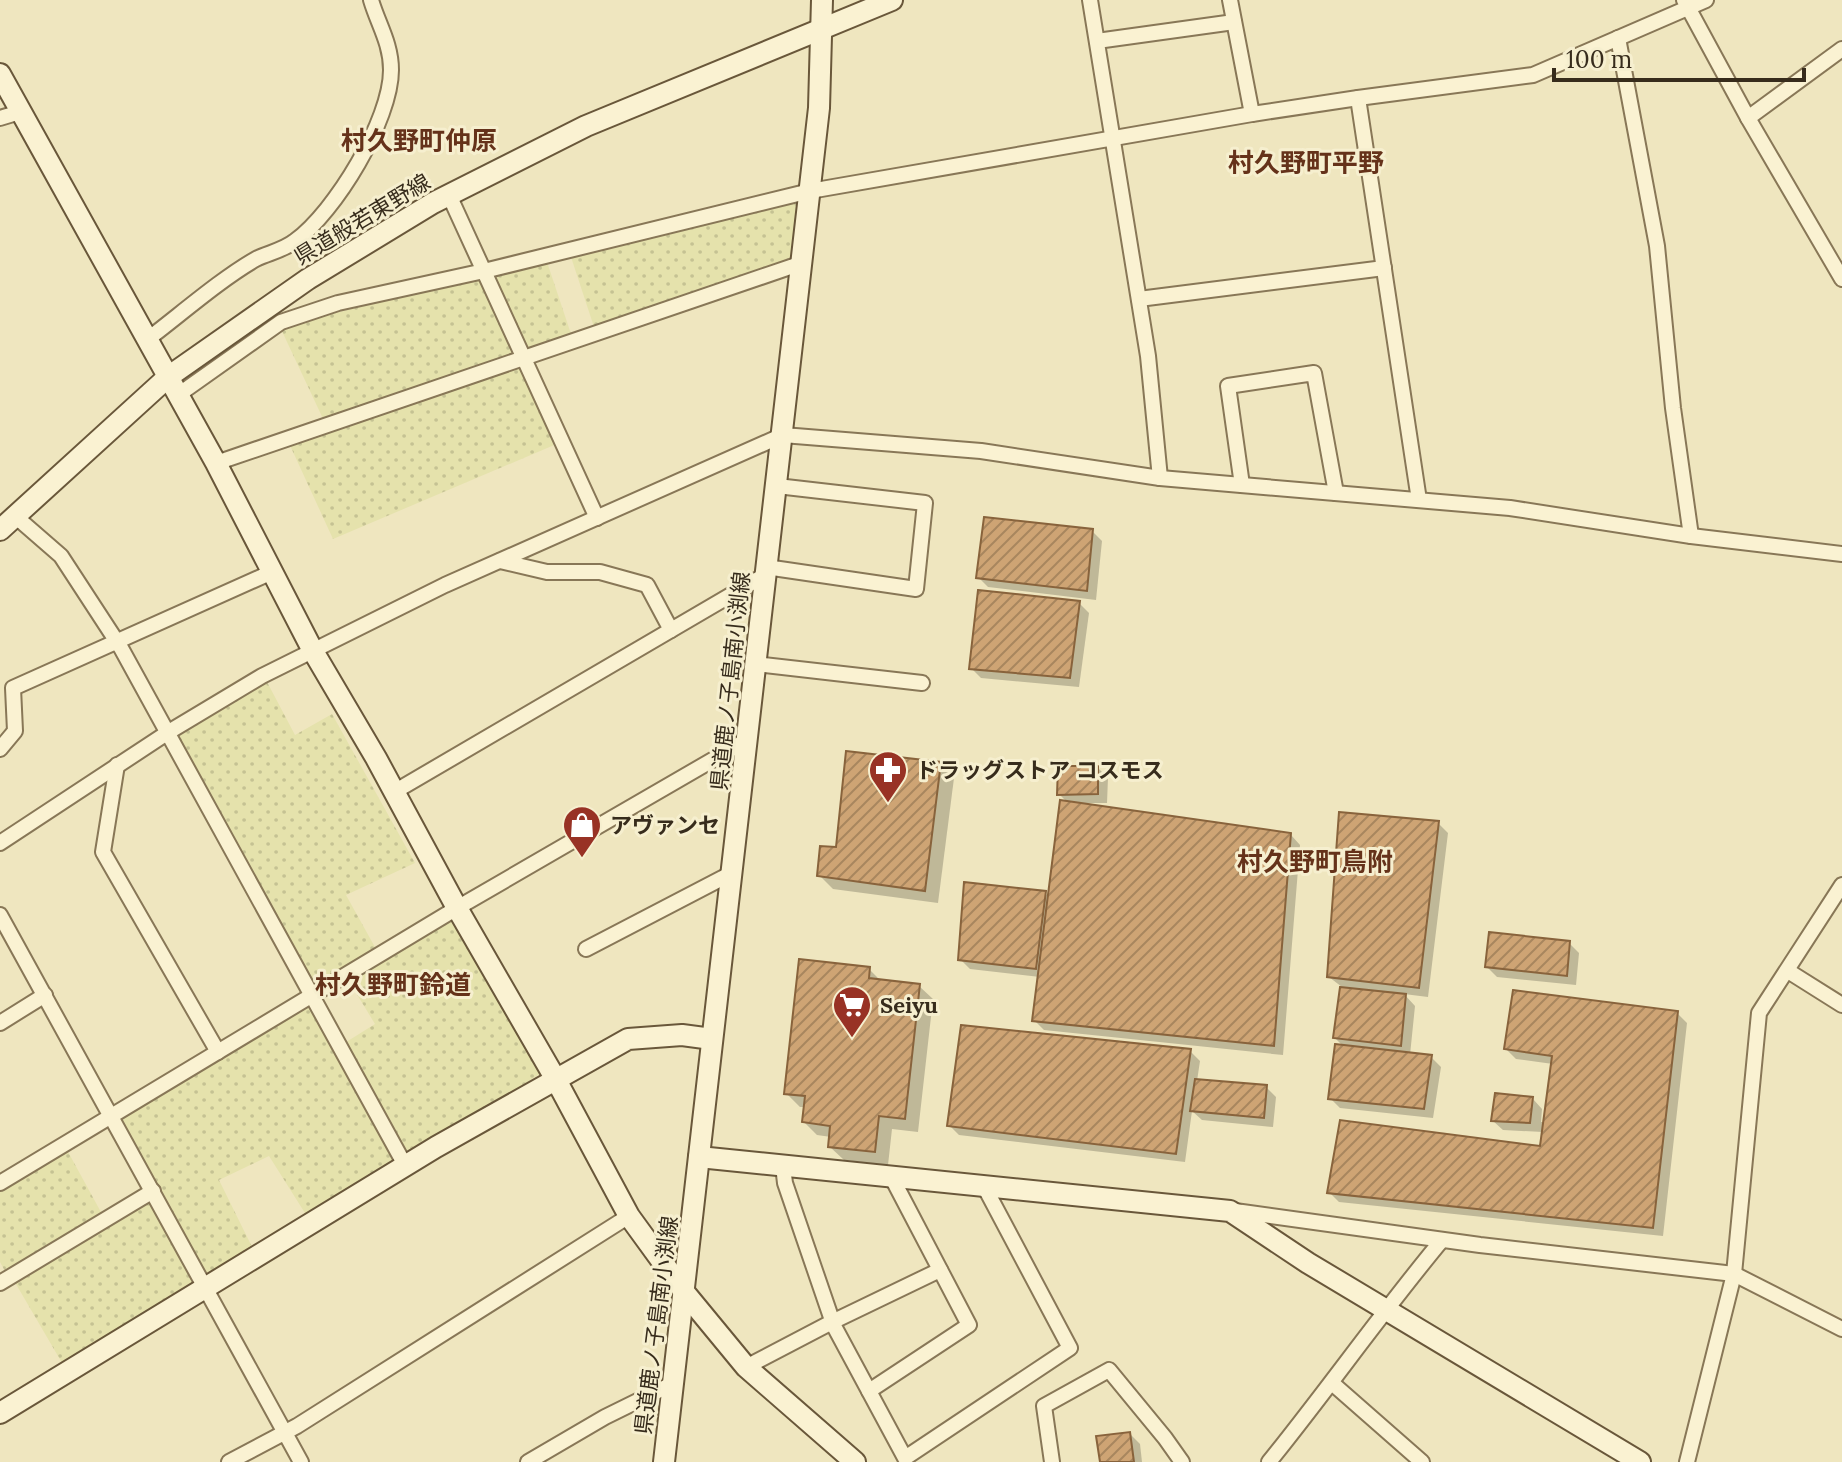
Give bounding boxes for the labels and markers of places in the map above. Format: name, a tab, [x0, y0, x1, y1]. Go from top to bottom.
pharmacy icon: ドラッグストア コスモス	[867, 749, 909, 804]
place label: ドラッグストア コスモス	[916, 756, 1164, 784]
shop icon: アヴァンセ	[561, 804, 603, 859]
place label: アヴァンセ	[610, 811, 720, 839]
supermarket icon: Seiyu	[831, 984, 873, 1039]
place label: Seiyu	[880, 991, 938, 1019]

